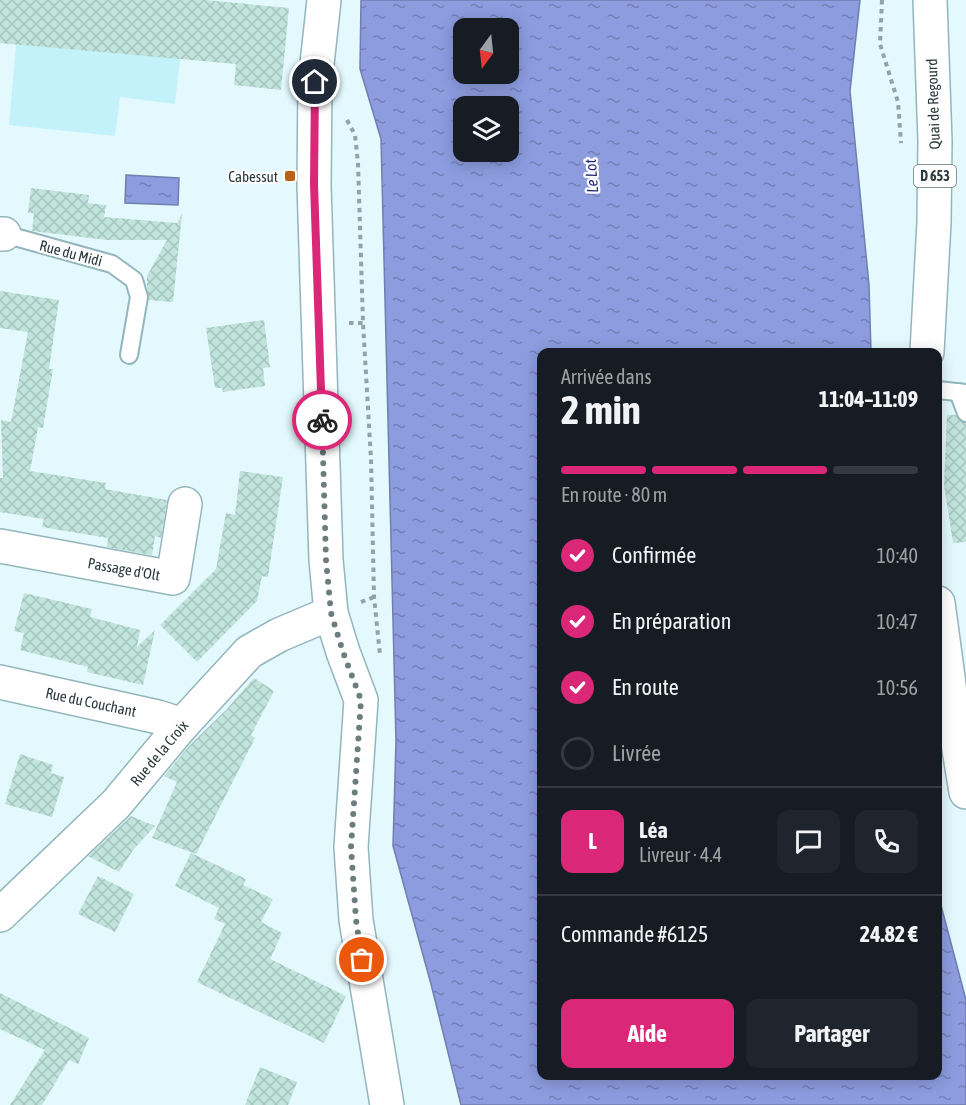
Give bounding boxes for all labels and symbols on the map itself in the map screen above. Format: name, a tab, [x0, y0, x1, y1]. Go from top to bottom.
north arrow	[453, 18, 519, 84]
pin	[289, 56, 340, 107]
street label: Quai de Regourd	[923, 58, 943, 150]
water label: Le Lot	[581, 158, 601, 194]
road number: D 653	[914, 165, 956, 187]
place label: Cabessut	[228, 168, 278, 185]
marker: Cabessut	[283, 169, 297, 183]
street label: Rue du Midi	[38, 236, 104, 270]
courier	[292, 390, 352, 450]
street label: Passage d'Olt	[86, 554, 162, 584]
street label: Rue du Couchant	[44, 684, 138, 720]
street label: Rue de la Croix	[127, 717, 191, 789]
pin	[336, 934, 387, 985]

